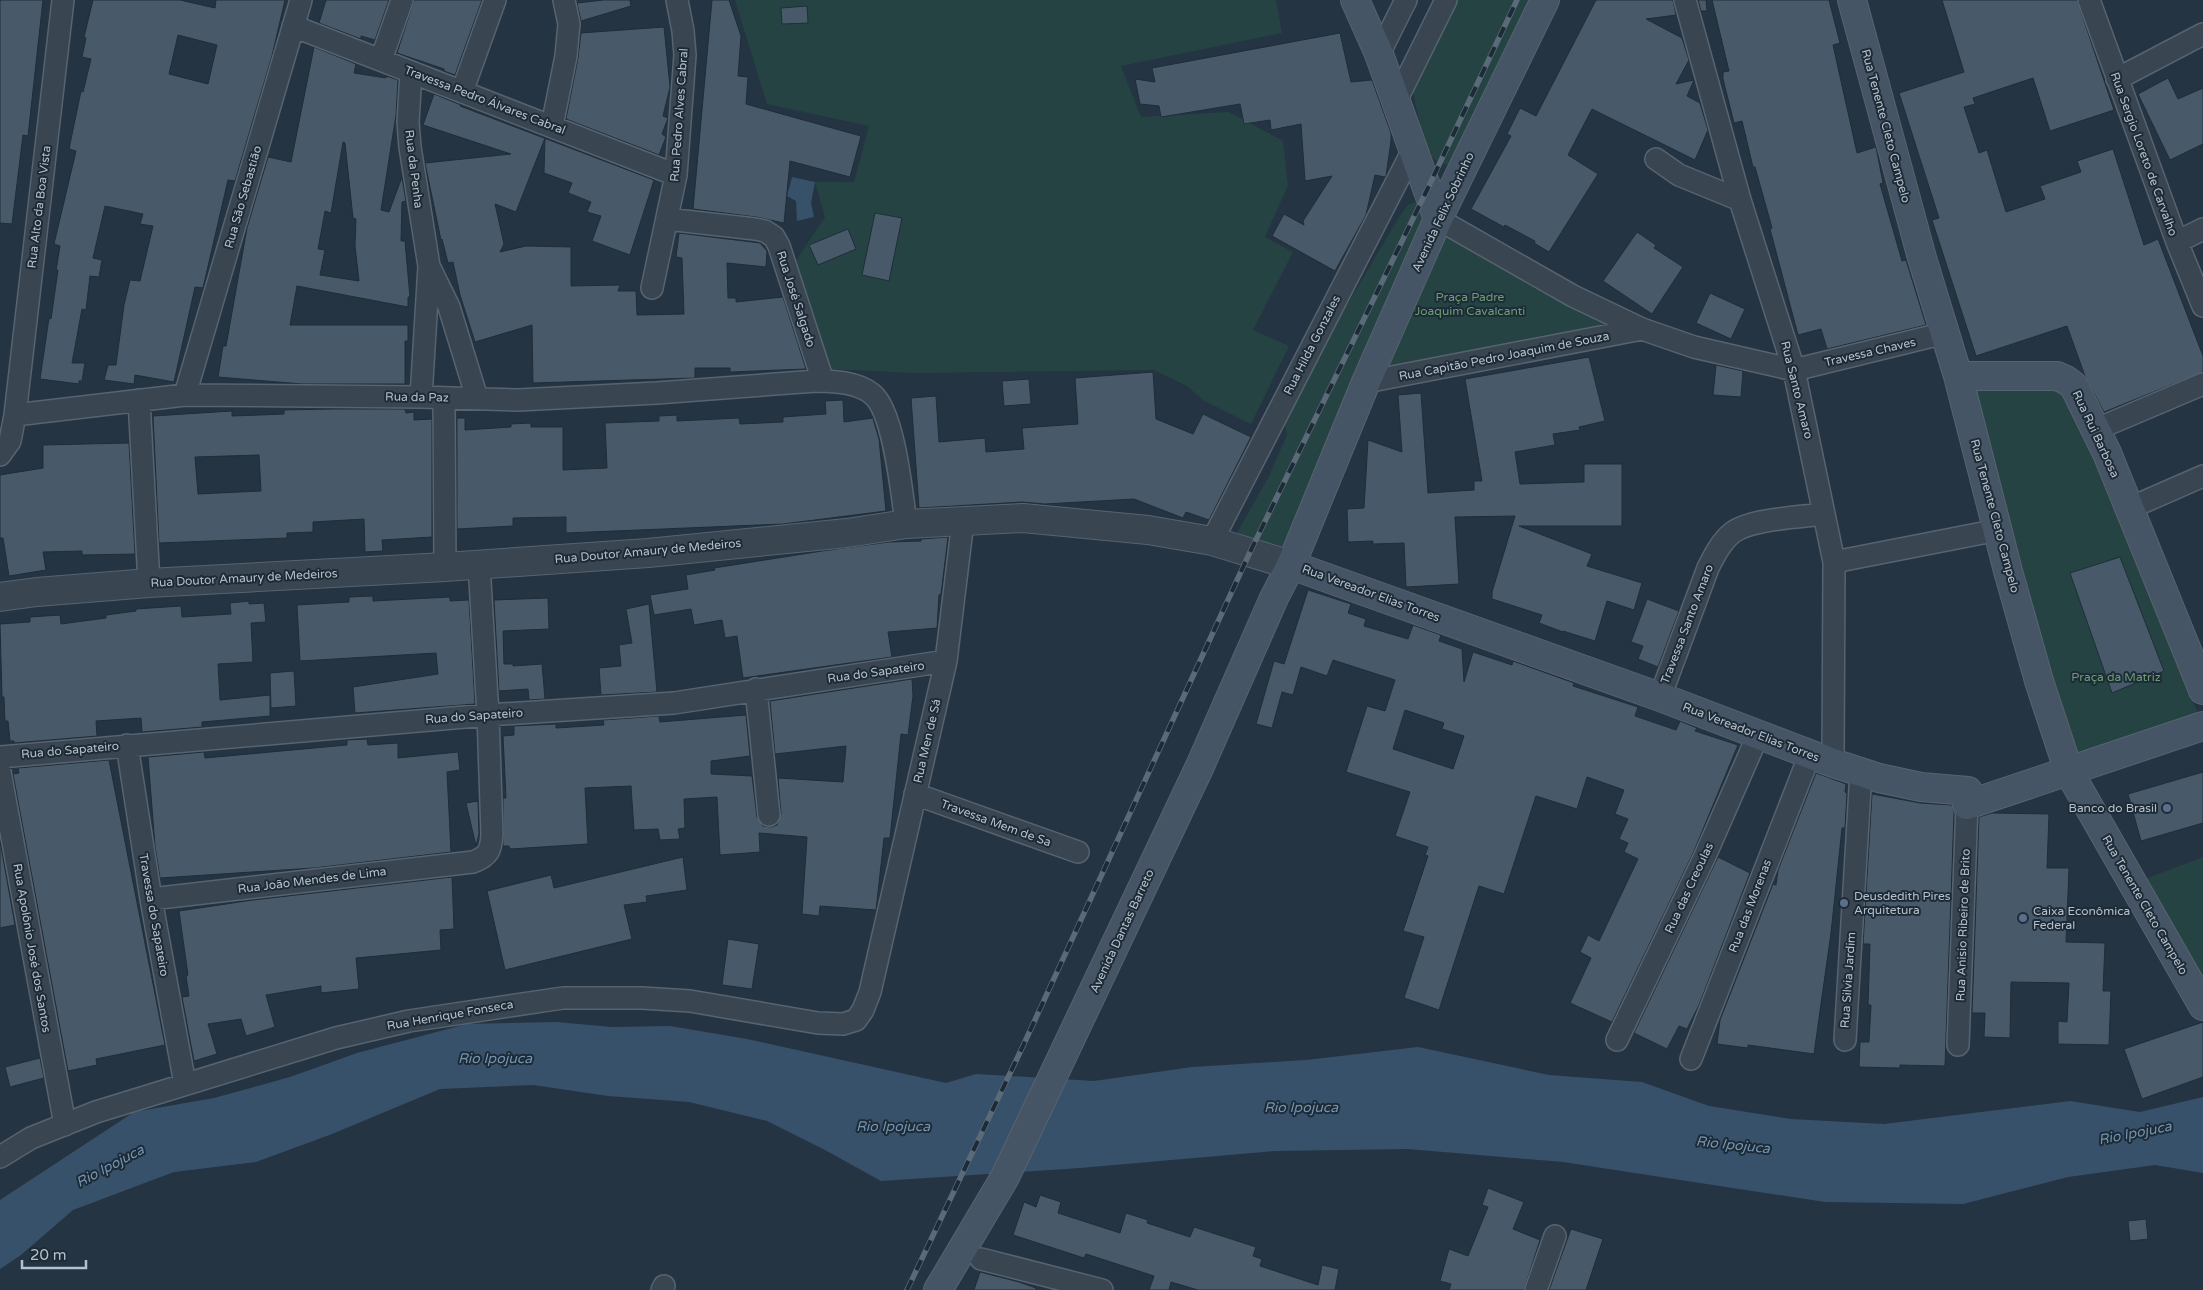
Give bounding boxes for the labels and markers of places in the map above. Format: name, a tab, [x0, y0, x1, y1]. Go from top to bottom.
place label: Banco do Brasil	[2069, 801, 2157, 815]
marker: Banco do Brasil	[2161, 802, 2173, 814]
place label: Deusdedith Pires Arquitetura	[1854, 889, 1951, 917]
marker: Deusdedith Pires Arquitetura	[1838, 897, 1850, 909]
place label: Caixa Econômica Federal	[2033, 904, 2130, 932]
marker: Caixa Econômica Federal	[2017, 912, 2029, 924]

